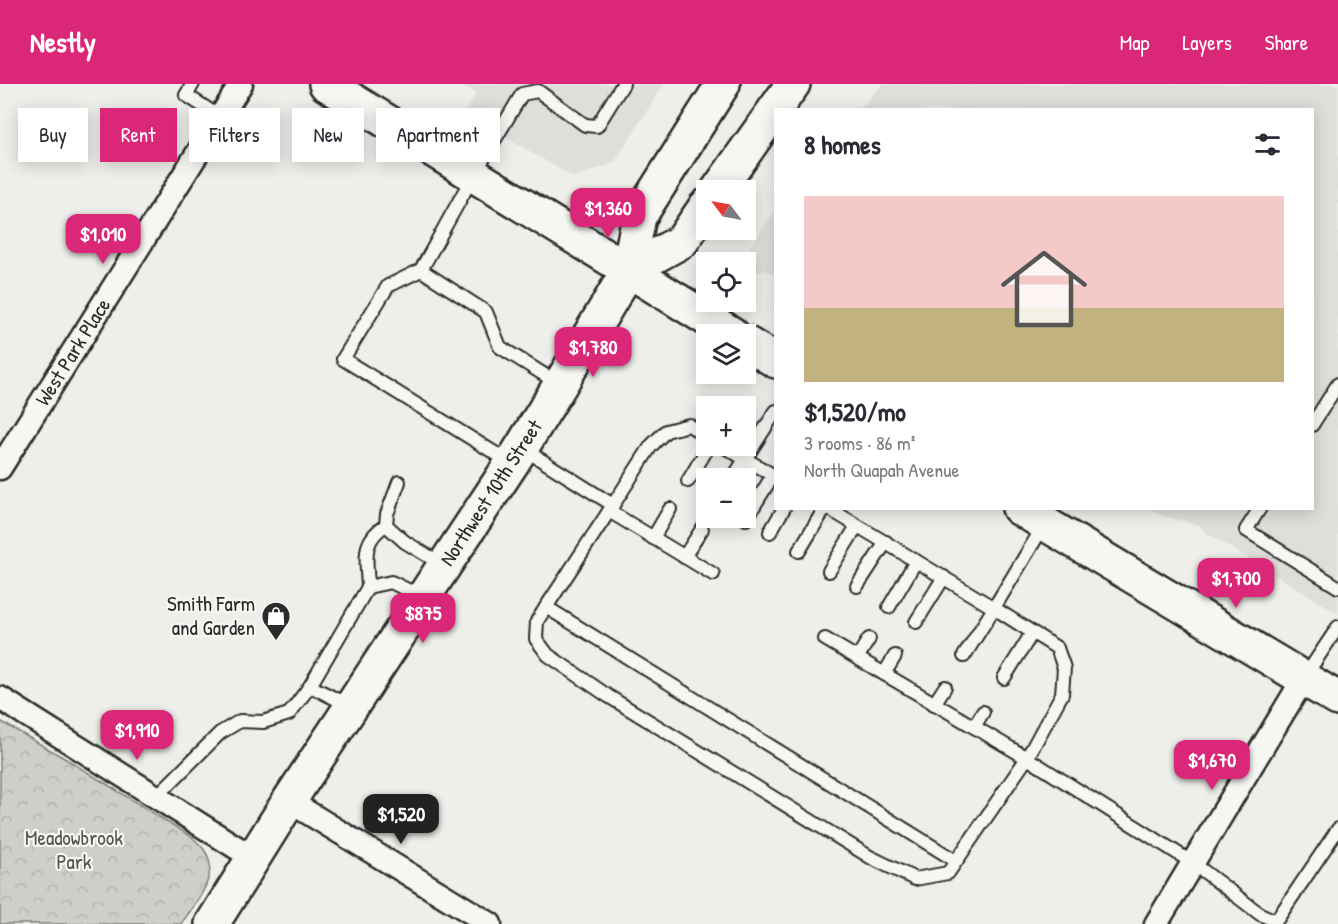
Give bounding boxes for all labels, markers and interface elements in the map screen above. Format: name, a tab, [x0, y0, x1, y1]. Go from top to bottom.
text: Nestly	[30, 23, 96, 61]
text: Map	[1120, 28, 1149, 57]
text: Layers	[1182, 28, 1232, 57]
text: Share	[1265, 28, 1308, 57]
chip: Buy	[18, 108, 88, 162]
chip: Rent	[100, 108, 177, 162]
chip: Filters	[189, 108, 280, 162]
chip: New	[292, 108, 364, 162]
chip: Apartment	[376, 108, 500, 162]
text: 8 homes	[804, 127, 881, 162]
icon: filters	[1251, 128, 1284, 161]
north arrow	[696, 180, 756, 240]
map controls	[696, 180, 756, 528]
pin: $1,360	[559, 188, 657, 239]
text: $1,360	[584, 194, 632, 221]
pin: $1,010	[54, 214, 152, 265]
text: $1,010	[80, 220, 126, 247]
icon: home	[990, 235, 1098, 343]
button: locate	[696, 252, 756, 312]
street label: West Park Place	[28, 292, 117, 411]
button: layers	[696, 324, 756, 384]
pin: $1,780	[544, 327, 642, 378]
text: $1,780	[569, 333, 617, 360]
text: $1,520/mo	[804, 394, 906, 429]
button: +	[696, 396, 756, 456]
street label: Northwest 10th Street	[432, 413, 549, 571]
text: 3 rooms · 86 m²	[804, 429, 915, 456]
text: North Quapah Avenue	[804, 456, 959, 483]
button: −	[696, 468, 756, 528]
pin: $1,700	[1187, 558, 1285, 609]
text: $1,700	[1211, 564, 1261, 591]
place label: Smith Farm and Garden	[167, 589, 255, 642]
pin: $875	[387, 593, 459, 644]
text: $875	[404, 599, 442, 626]
shop icon: Smith Farm and Garden	[260, 600, 292, 642]
pin: $1,910	[88, 710, 186, 761]
text: $1,910	[115, 716, 160, 743]
pin: $1,670	[1163, 740, 1261, 791]
text: $1,670	[1188, 746, 1236, 773]
pin: $1,520	[352, 794, 450, 845]
text: $1,520	[377, 800, 425, 827]
park label: Meadowbrook Park	[25, 823, 123, 876]

